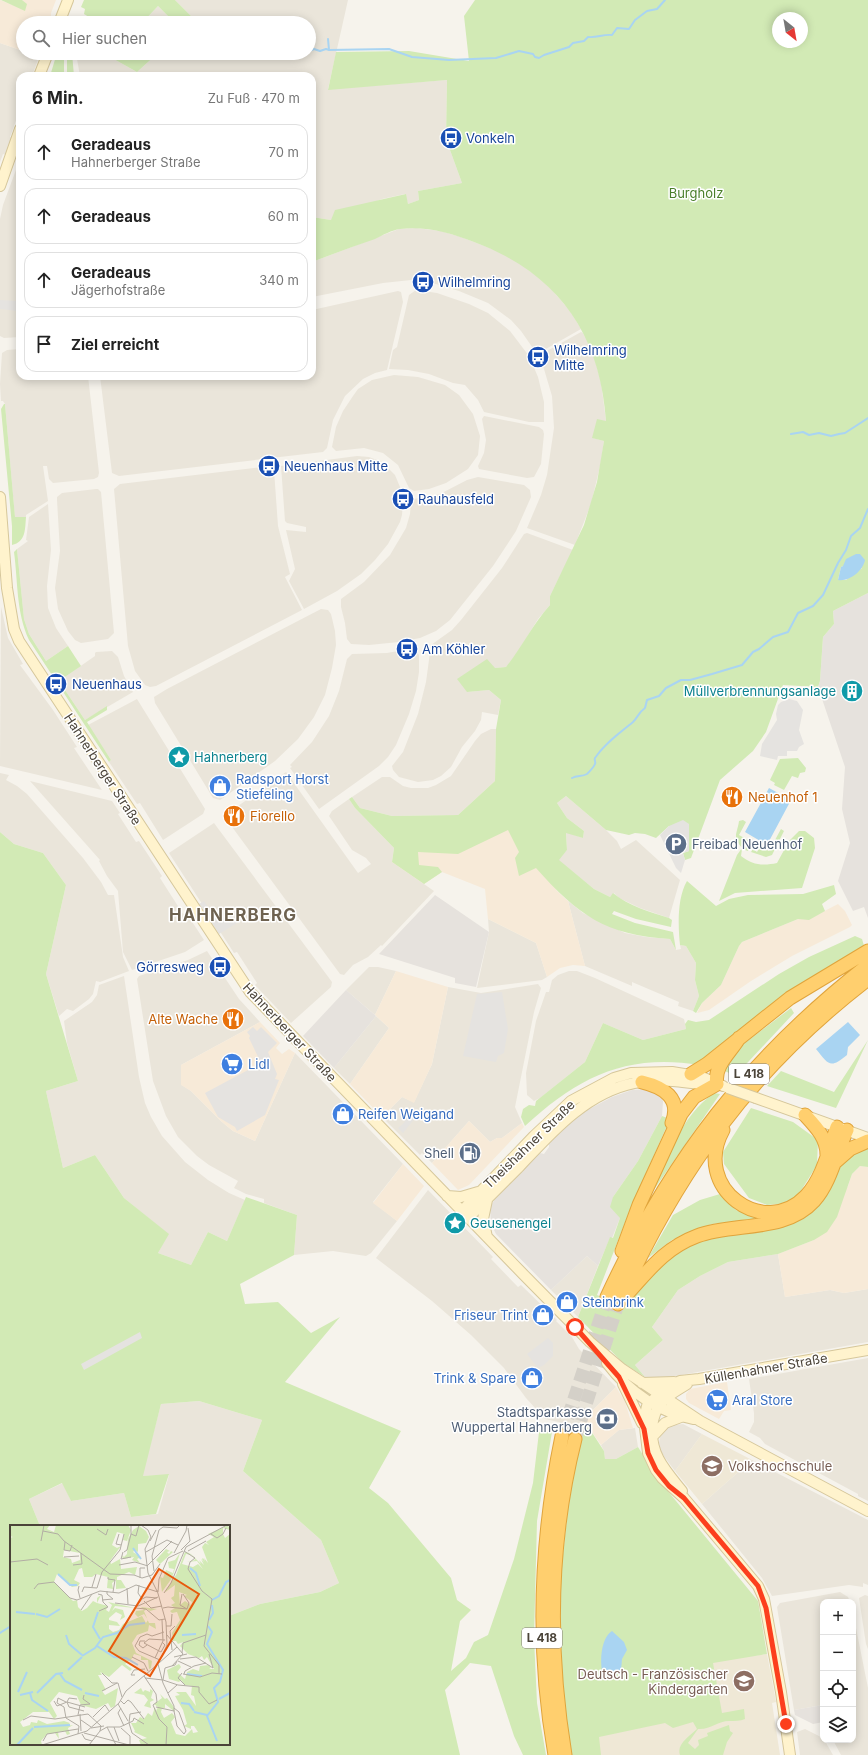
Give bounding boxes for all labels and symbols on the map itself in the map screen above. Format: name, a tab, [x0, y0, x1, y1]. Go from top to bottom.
north arrow	[772, 12, 808, 48]
bus stop icon: Vonkeln	[438, 125, 464, 151]
place label: Vonkeln	[466, 130, 515, 146]
park label: Burgholz	[669, 185, 723, 201]
bus stop icon: Wilhelmring	[410, 269, 436, 295]
place label: Wilhelmring	[438, 274, 511, 290]
place label: Wilhelmring Mitte	[554, 342, 627, 373]
bus stop icon: Wilhelmring Mitte	[525, 344, 551, 370]
bus stop icon: Neuenhaus Mitte	[256, 453, 282, 479]
place label: Neuenhaus Mitte	[284, 458, 388, 474]
bus stop icon: Rauhausfeld	[390, 486, 416, 512]
place label: Rauhausfeld	[418, 491, 494, 507]
bus stop icon: Am Köhler	[394, 636, 420, 662]
place label: Am Köhler	[422, 641, 485, 657]
bus stop icon: Neuenhaus	[43, 671, 69, 697]
place label: Neuenhaus	[72, 676, 142, 692]
building icon: Müllverbrennungsanlage	[839, 678, 865, 704]
place label: Müllverbrennungsanlage	[684, 683, 836, 699]
street label: Hahnerberger Straße	[61, 710, 145, 828]
place icon: Hahnerberg	[166, 744, 192, 770]
place label: Hahnerberg	[194, 749, 267, 765]
place label: Radsport Horst Stiefeling	[236, 771, 329, 802]
shop icon: Radsport Horst Stiefeling	[207, 773, 233, 799]
restaurant icon: Neuenhof 1	[719, 784, 745, 810]
place label: Neuenhof 1	[748, 789, 818, 805]
restaurant icon: Fiorello	[221, 803, 247, 829]
place label: Fiorello	[250, 808, 295, 824]
parking icon: Freibad Neuenhof	[663, 831, 689, 857]
place label: Freibad Neuenhof	[692, 836, 803, 852]
district label: HAHNERBERG	[169, 905, 297, 925]
bus stop icon: Görresweg	[207, 954, 233, 980]
place label: Görresweg	[136, 959, 204, 975]
street label: Hahnerberger Straße	[240, 979, 340, 1085]
restaurant icon: Alte Wache	[220, 1006, 246, 1032]
place label: Alte Wache	[148, 1011, 218, 1027]
supermarket icon: Lidl	[219, 1051, 245, 1077]
place label: Lidl	[248, 1056, 270, 1072]
road number: L 418	[729, 1064, 769, 1084]
street label: Theishahner Straße	[480, 1096, 578, 1192]
shop icon: Reifen Weigand	[330, 1101, 356, 1127]
place label: Reifen Weigand	[358, 1106, 454, 1122]
fuel station icon: Shell	[457, 1140, 483, 1166]
place label: Shell	[424, 1145, 454, 1161]
place icon: Geusenengel	[442, 1210, 468, 1236]
place label: Geusenengel	[470, 1215, 551, 1231]
shop icon: Steinbrink	[554, 1289, 580, 1315]
place label: Steinbrink	[582, 1294, 644, 1310]
shop icon: Friseur Trint	[530, 1302, 556, 1328]
place label: Friseur Trint	[454, 1307, 528, 1323]
route start	[566, 1318, 584, 1336]
street label: Küllenhahner Straße	[703, 1349, 829, 1387]
shop icon: Trink & Spare	[519, 1365, 545, 1391]
place label: Trink & Spare	[434, 1370, 516, 1386]
supermarket icon: Aral Store	[704, 1387, 730, 1413]
place label: Aral Store	[732, 1392, 793, 1408]
place label: Stadtsparkasse Wuppertal Hahnerberg	[451, 1404, 592, 1435]
bank icon: Stadtsparkasse Wuppertal Hahnerberg	[594, 1406, 620, 1432]
school or university icon: Volkshochschule	[699, 1453, 725, 1479]
place label: Volkshochschule	[728, 1458, 832, 1474]
inset map	[10, 1525, 230, 1745]
road number: L 418	[522, 1628, 562, 1648]
place label: Deutsch - Französischer Kindergarten	[578, 1666, 728, 1697]
school or university icon: Deutsch - Französischer Kindergarten	[731, 1668, 757, 1694]
route end	[777, 1715, 795, 1733]

